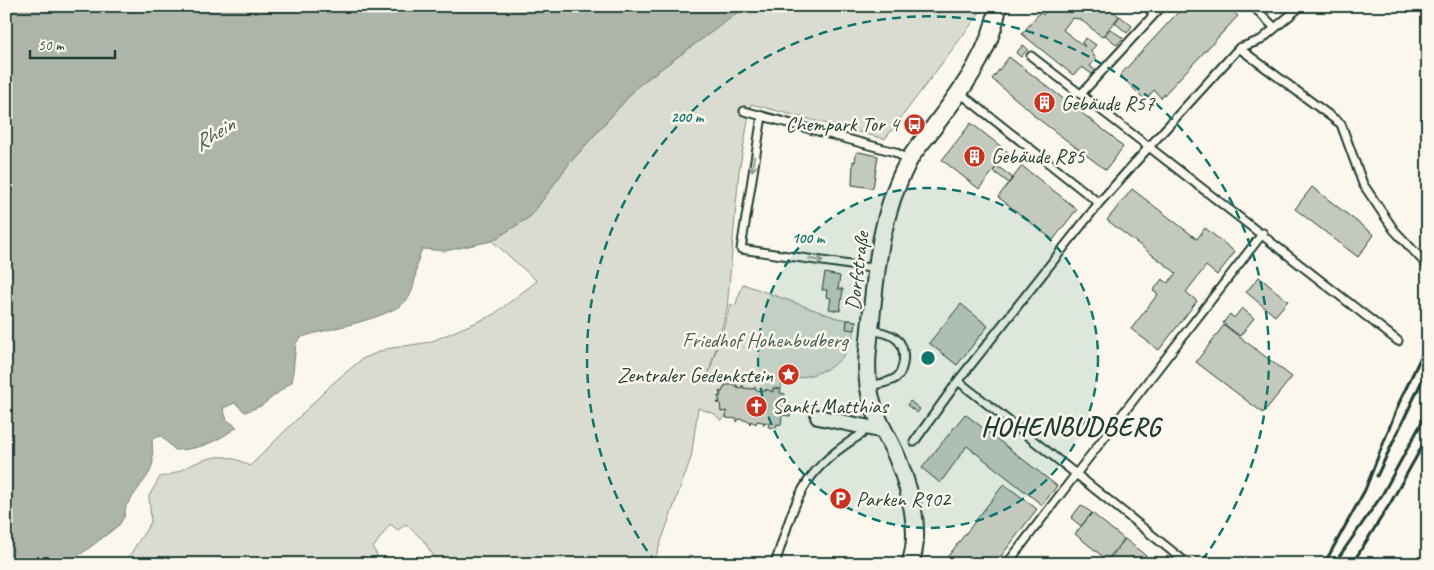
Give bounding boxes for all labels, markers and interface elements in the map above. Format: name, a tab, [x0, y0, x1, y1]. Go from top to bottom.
scale bar	[30, 28, 115, 60]
text: 50 m	[38, 36, 65, 55]
place label: Gebäude R57	[1061, 90, 1156, 116]
building icon: Gebäude R57	[1033, 91, 1057, 115]
text: 200 m	[671, 108, 705, 127]
water label: Rhein	[188, 110, 242, 157]
place label: Chempark Tor 4	[786, 111, 902, 137]
bus stop icon: Chempark Tor 4	[903, 112, 927, 136]
place label: Gebäude R85	[991, 143, 1086, 169]
building icon: Gebäude R85	[963, 144, 987, 168]
one-way arrow	[748, 155, 758, 171]
street label: Dorfstraße	[839, 228, 875, 312]
text: 100 m	[792, 229, 826, 248]
one-way arrow	[808, 255, 824, 265]
park label: Friedhof Hohenbudberg	[682, 327, 849, 353]
centre of rings	[919, 349, 937, 367]
place label: Zentraler Gedenkstein	[617, 362, 774, 388]
place icon: Zentraler Gedenkstein	[777, 363, 801, 387]
place label: Sankt Matthias	[772, 393, 889, 419]
church icon: Sankt Matthias	[744, 394, 768, 418]
district label: HOHENBUDBERG	[981, 410, 1163, 443]
place label: Parken R902	[856, 486, 952, 512]
parking icon: Parken R902	[828, 487, 852, 511]

